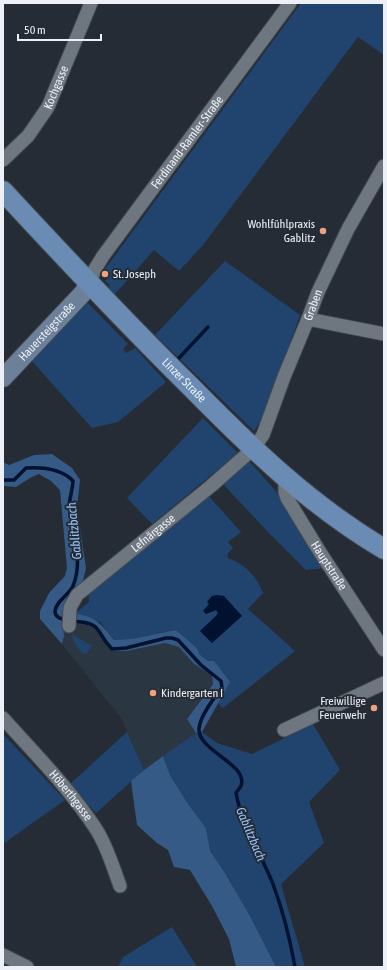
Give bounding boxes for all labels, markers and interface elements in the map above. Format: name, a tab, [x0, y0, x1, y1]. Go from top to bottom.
scale bar	[18, 16, 101, 42]
text: 50 m	[24, 23, 46, 37]
street label: Kochgasse	[41, 64, 71, 111]
street label: Ferdinand-Ramler-Straße	[148, 93, 226, 191]
place label: Wohlfühlpraxis Gablitz	[247, 217, 316, 245]
marker: Wohlfühlpraxis Gablitz	[318, 226, 328, 236]
place label: St. Joseph	[113, 267, 156, 281]
marker: St. Joseph	[100, 269, 110, 279]
street label: Graben	[301, 288, 325, 323]
street label: Hauersteigstraße	[16, 299, 78, 364]
street label: Linzer Straße	[159, 355, 209, 405]
water label: Gablitzbach	[63, 501, 84, 560]
street label: Lefnärgasse	[128, 511, 178, 555]
street label: Hauptstraße	[308, 539, 350, 593]
place label: Kindergarten I	[161, 686, 223, 700]
marker: Kindergarten I	[148, 688, 158, 698]
place label: Freiwillige Feuerwehr	[319, 694, 366, 722]
marker: Freiwillige Feuerwehr	[369, 703, 379, 713]
street label: Höberthgasse	[46, 767, 95, 824]
water label: Gablitzbach	[233, 805, 269, 864]

